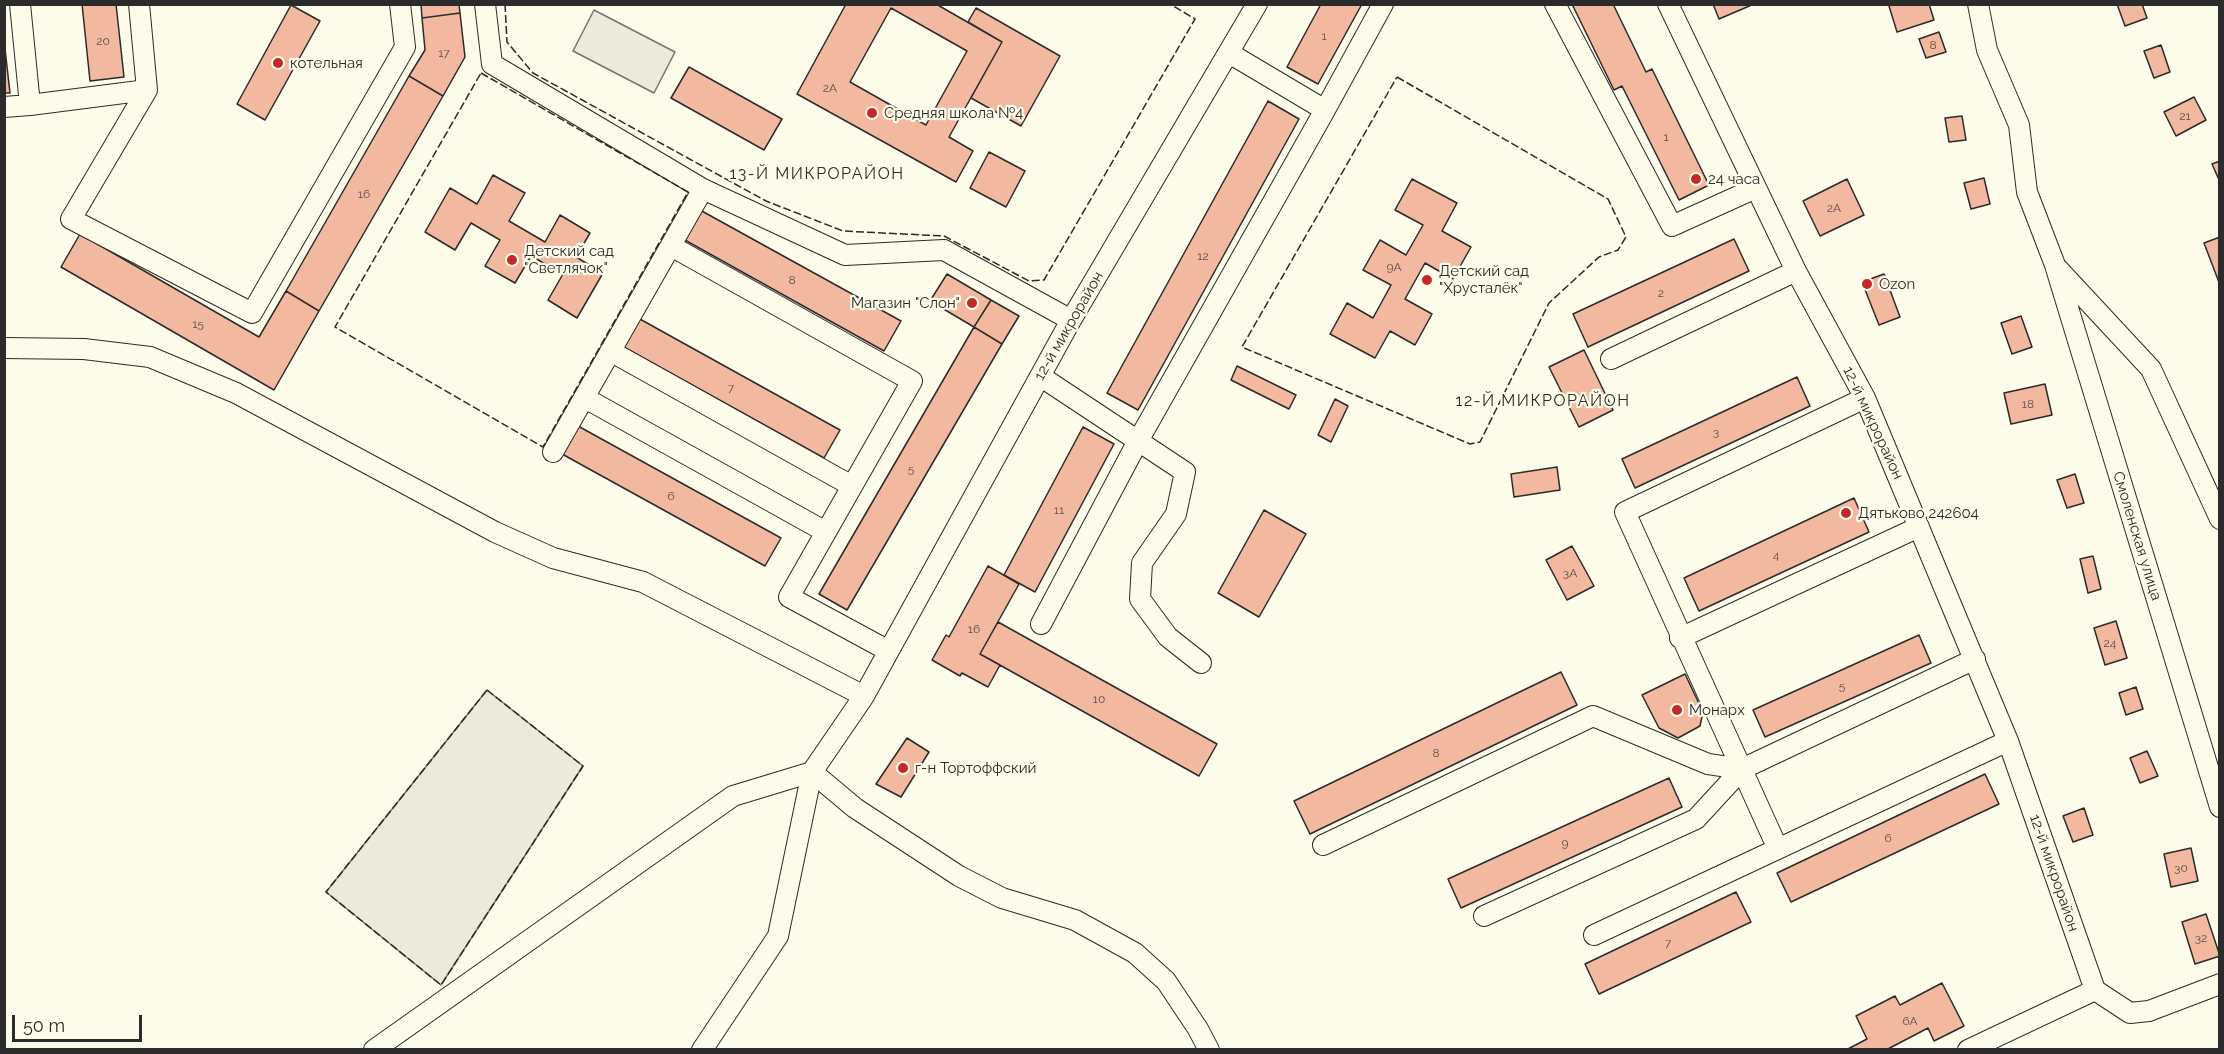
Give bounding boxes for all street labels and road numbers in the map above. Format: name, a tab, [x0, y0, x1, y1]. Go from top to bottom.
street label: 12-й микрорайон	[1031, 268, 1107, 384]
street label: 12-й микрорайон	[1839, 364, 1907, 482]
street label: Смоленская улица	[2109, 469, 2165, 603]
street label: 12-й микрорайон	[2026, 812, 2082, 934]

